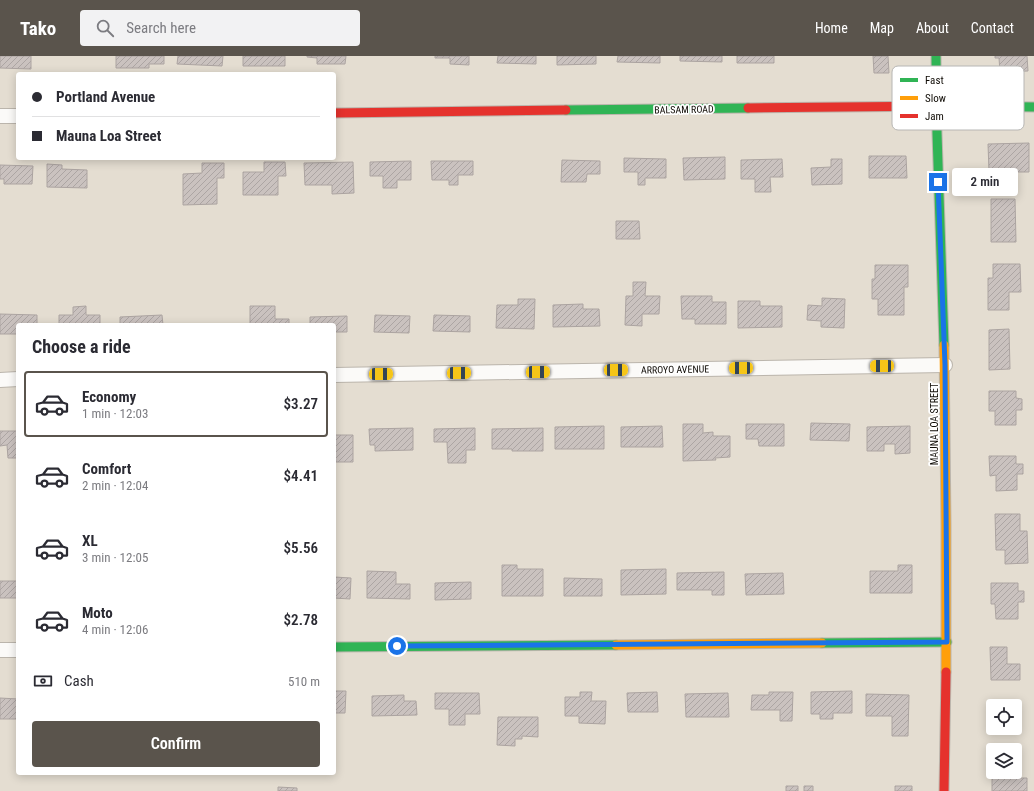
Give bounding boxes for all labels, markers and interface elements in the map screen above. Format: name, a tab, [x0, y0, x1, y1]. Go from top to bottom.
search box	[80, 10, 360, 46]
text: Tako	[20, 17, 56, 40]
icon: search	[94, 17, 116, 39]
text: Search here	[126, 19, 196, 37]
text: Home	[815, 20, 848, 36]
text: Map	[870, 20, 894, 36]
text: About	[916, 20, 949, 36]
text: Contact	[971, 20, 1014, 36]
legend	[892, 66, 1024, 130]
text: Fast	[925, 74, 944, 87]
text: Portland Avenue	[56, 88, 155, 106]
text: Slow	[925, 92, 946, 105]
street label: BALSAM ROAD	[654, 103, 714, 116]
text: Jam	[925, 110, 944, 123]
text: Mauna Loa Street	[56, 127, 161, 145]
callout: 2 min	[952, 168, 1018, 196]
route end	[929, 173, 947, 191]
text: 2 min	[971, 174, 999, 189]
text: Choose a ride	[32, 336, 131, 357]
car	[870, 360, 894, 372]
car	[729, 362, 753, 374]
street label: ARROYO AVENUE	[641, 363, 709, 376]
car	[604, 364, 628, 376]
car	[526, 366, 550, 378]
car	[447, 367, 471, 379]
car	[369, 368, 393, 380]
street label: MAUNA LOA STREET	[929, 383, 940, 465]
icon: car	[34, 386, 70, 422]
text: Economy	[82, 388, 136, 406]
text: $3.27	[284, 395, 318, 413]
text: 1 min · 12:03	[82, 406, 148, 421]
icon: car	[34, 458, 70, 494]
text: Comfort	[82, 460, 131, 478]
text: $4.41	[284, 467, 318, 485]
text: 2 min · 12:04	[82, 478, 148, 493]
icon: car	[34, 530, 70, 566]
text: XL	[82, 532, 98, 550]
text: $5.56	[284, 539, 318, 557]
text: 3 min · 12:05	[82, 550, 148, 565]
icon: car	[34, 602, 70, 638]
text: Moto	[82, 604, 113, 622]
text: $2.78	[284, 611, 318, 629]
text: 4 min · 12:06	[82, 622, 148, 637]
route start	[388, 637, 406, 655]
icon: cash	[32, 670, 54, 692]
text: Cash	[64, 672, 94, 690]
text: 510 m	[288, 674, 320, 689]
map controls	[986, 699, 1022, 779]
button: locate	[986, 699, 1022, 735]
button: Confirm	[32, 721, 320, 767]
button: layers	[986, 743, 1022, 779]

